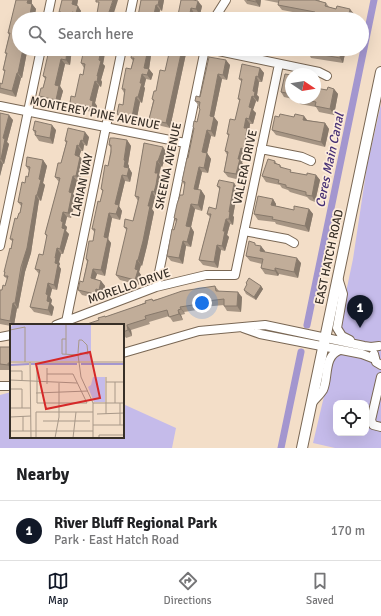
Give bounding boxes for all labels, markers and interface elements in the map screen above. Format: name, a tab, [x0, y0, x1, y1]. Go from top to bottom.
search box	[12, 12, 369, 56]
icon: search	[26, 23, 48, 45]
text: Search here	[58, 25, 134, 43]
north arrow	[285, 68, 321, 104]
street label: MONTEREY PINE AVENUE	[28, 93, 162, 134]
water label: Ceres Main Canal	[312, 110, 348, 209]
street label: SKEENA AVENUE	[152, 121, 185, 211]
street label: VALERA DRIVE	[230, 128, 261, 206]
street label: LARIAN WAY	[68, 152, 97, 218]
street label: EAST HATCH ROAD	[312, 208, 347, 306]
street label: MORELLO DRIVE	[86, 265, 173, 308]
your location	[192, 293, 212, 313]
pin: 1	[347, 295, 373, 328]
inset map	[10, 324, 124, 438]
map controls	[333, 400, 369, 436]
button: locate	[333, 400, 369, 436]
text: Nearby	[16, 464, 69, 485]
text: River Bluff Regional Park	[54, 514, 217, 532]
text: 1	[25, 523, 33, 539]
text: 170 m	[331, 523, 365, 539]
text: Park · East Hatch Road	[54, 532, 179, 548]
tab: Map	[47, 570, 69, 607]
tab: Directions	[164, 570, 212, 607]
tab: Saved	[306, 570, 334, 607]

